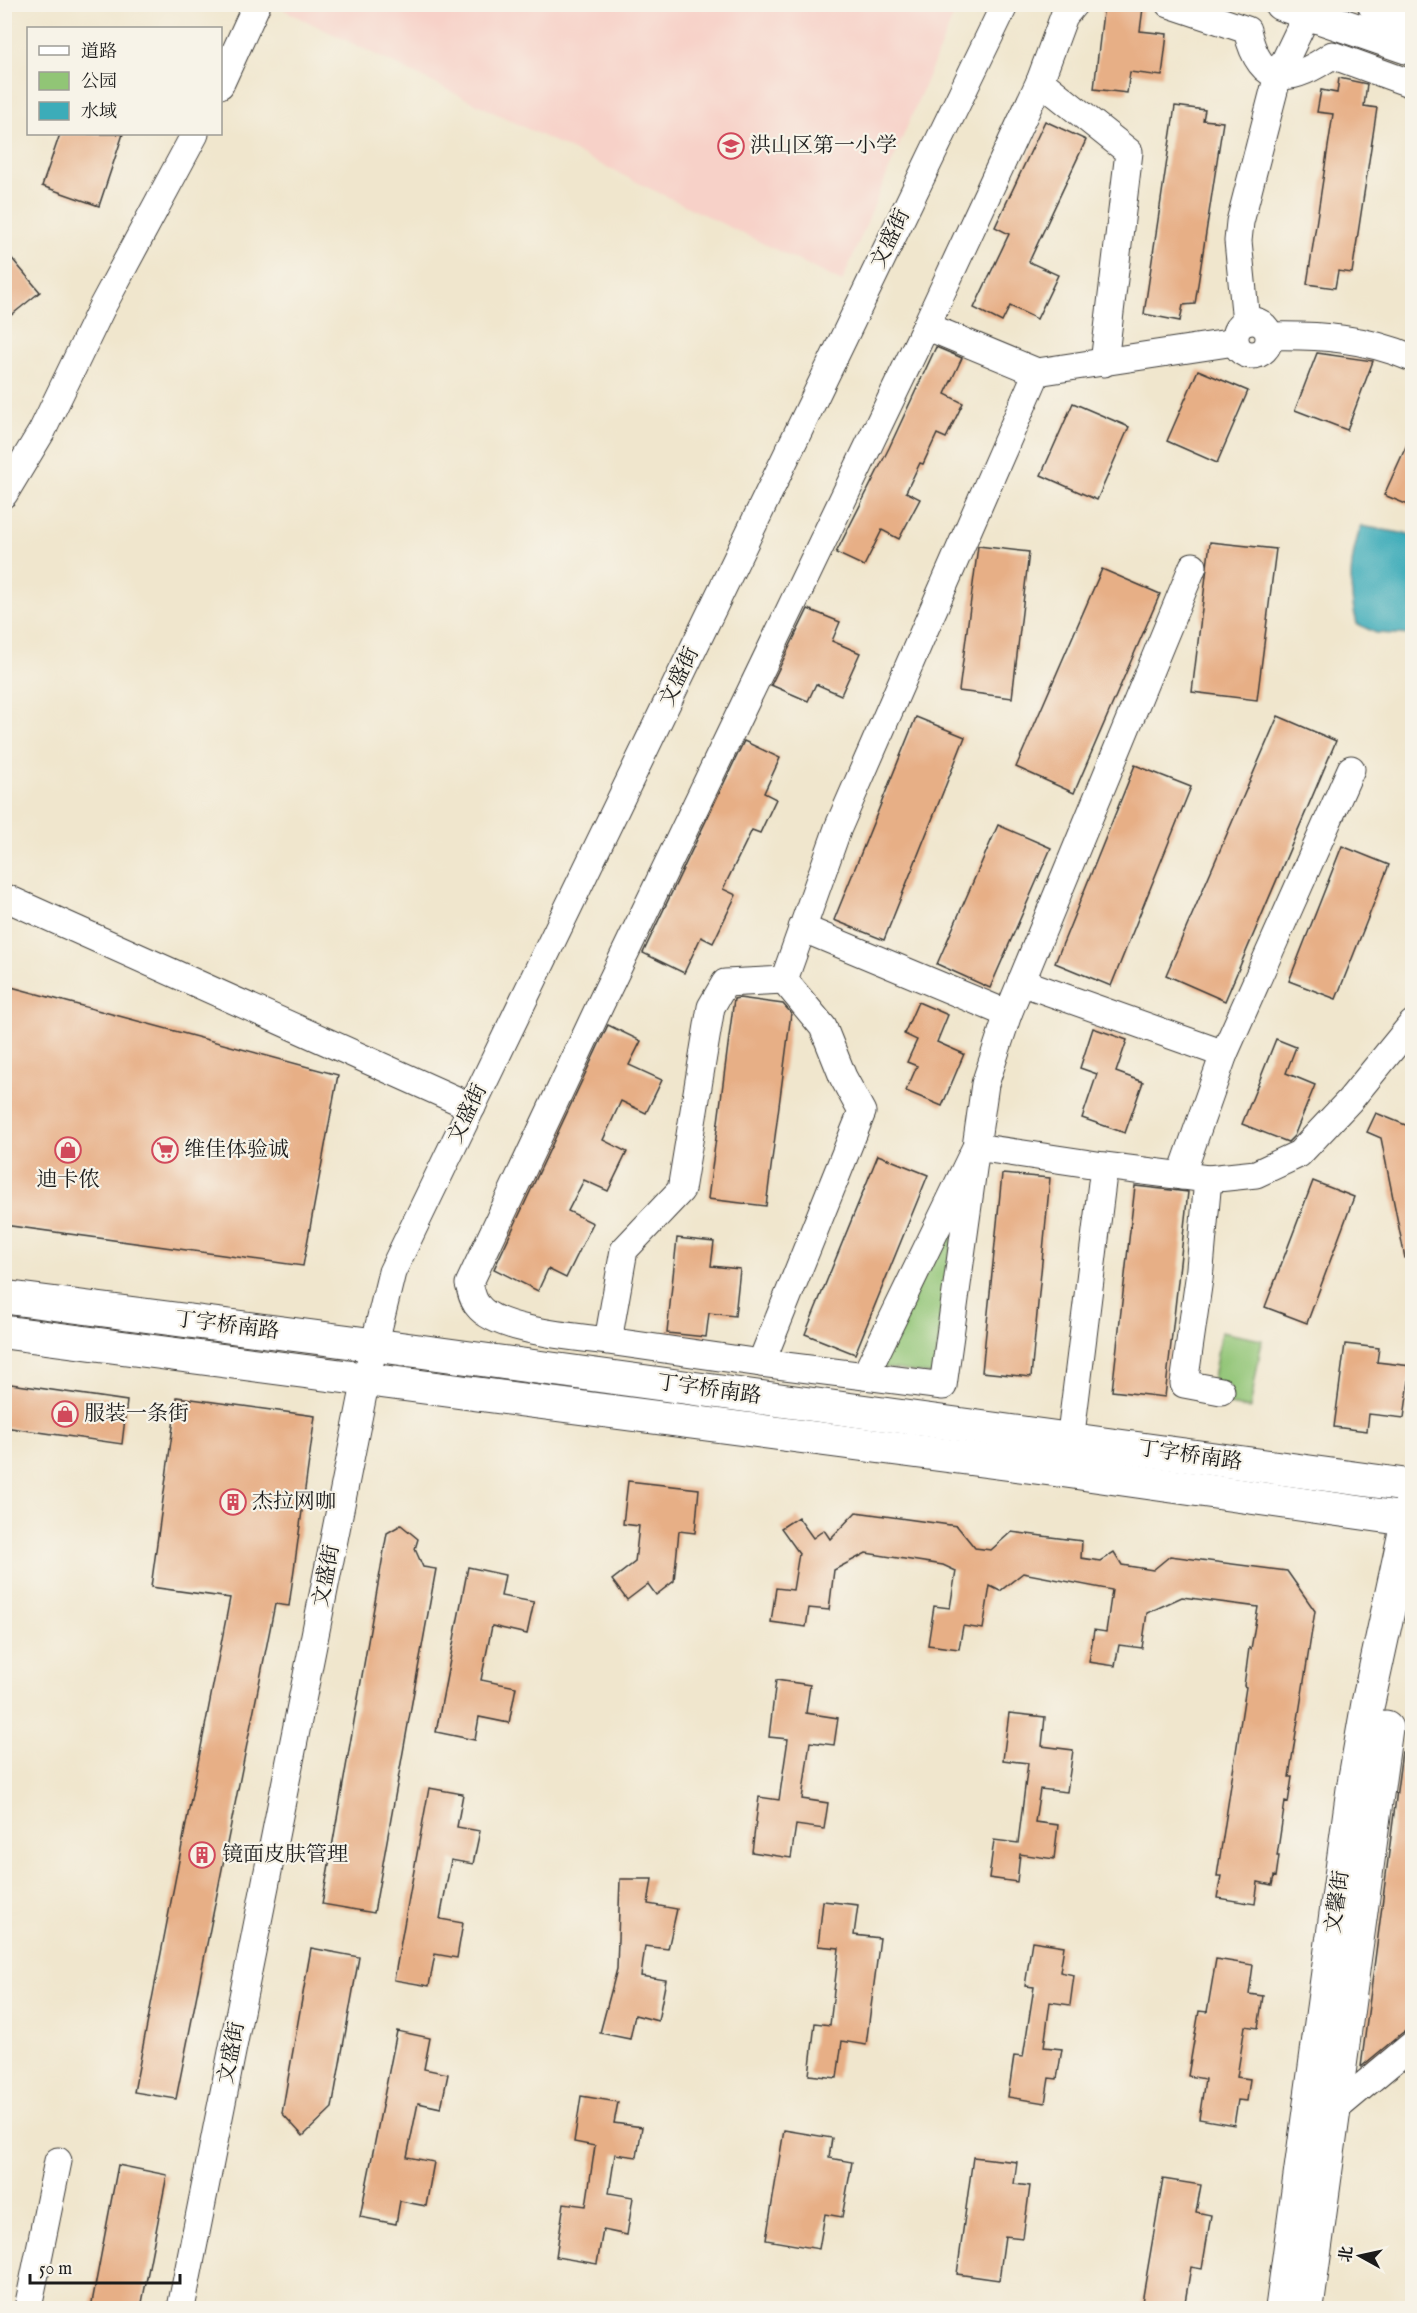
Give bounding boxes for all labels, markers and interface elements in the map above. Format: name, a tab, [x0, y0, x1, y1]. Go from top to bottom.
legend	[27, 27, 222, 135]
text: 道路	[81, 41, 117, 64]
text: 公园	[81, 71, 117, 94]
text: 水域	[81, 101, 117, 124]
school or university icon: 洪山区第一小学	[716, 131, 746, 161]
place label: 洪山区第一小学	[750, 133, 897, 160]
street label: 文盛街	[865, 205, 917, 273]
street label: 文盛街	[654, 643, 706, 711]
street label: 文盛街	[442, 1080, 494, 1148]
shop icon: 迪卡侬	[53, 1135, 83, 1165]
supermarket icon: 维佳体验诚	[150, 1135, 180, 1165]
place label: 维佳体验诚	[184, 1137, 289, 1164]
place label: 迪卡侬	[37, 1167, 100, 1194]
street label: 丁字桥南路	[173, 1306, 281, 1346]
street label: 丁字桥南路	[655, 1369, 763, 1411]
shop icon: 服装一条街	[50, 1399, 80, 1429]
place label: 服装一条街	[84, 1401, 189, 1428]
street label: 丁字桥南路	[1136, 1435, 1244, 1477]
building icon: 杰拉网咖	[218, 1487, 248, 1517]
place label: 杰拉网咖	[252, 1489, 336, 1516]
street label: 文盛街	[308, 1543, 346, 1609]
building icon: 镜面皮肤管理	[187, 1840, 217, 1870]
place label: 镜面皮肤管理	[222, 1842, 348, 1869]
street label: 文馨街	[1320, 1869, 1356, 1935]
street label: 文盛街	[213, 2020, 251, 2086]
north arrow	[1330, 2226, 1390, 2286]
text: 北	[1336, 2245, 1358, 2264]
scale bar	[30, 2247, 180, 2285]
text: 50 m	[39, 2258, 72, 2281]

